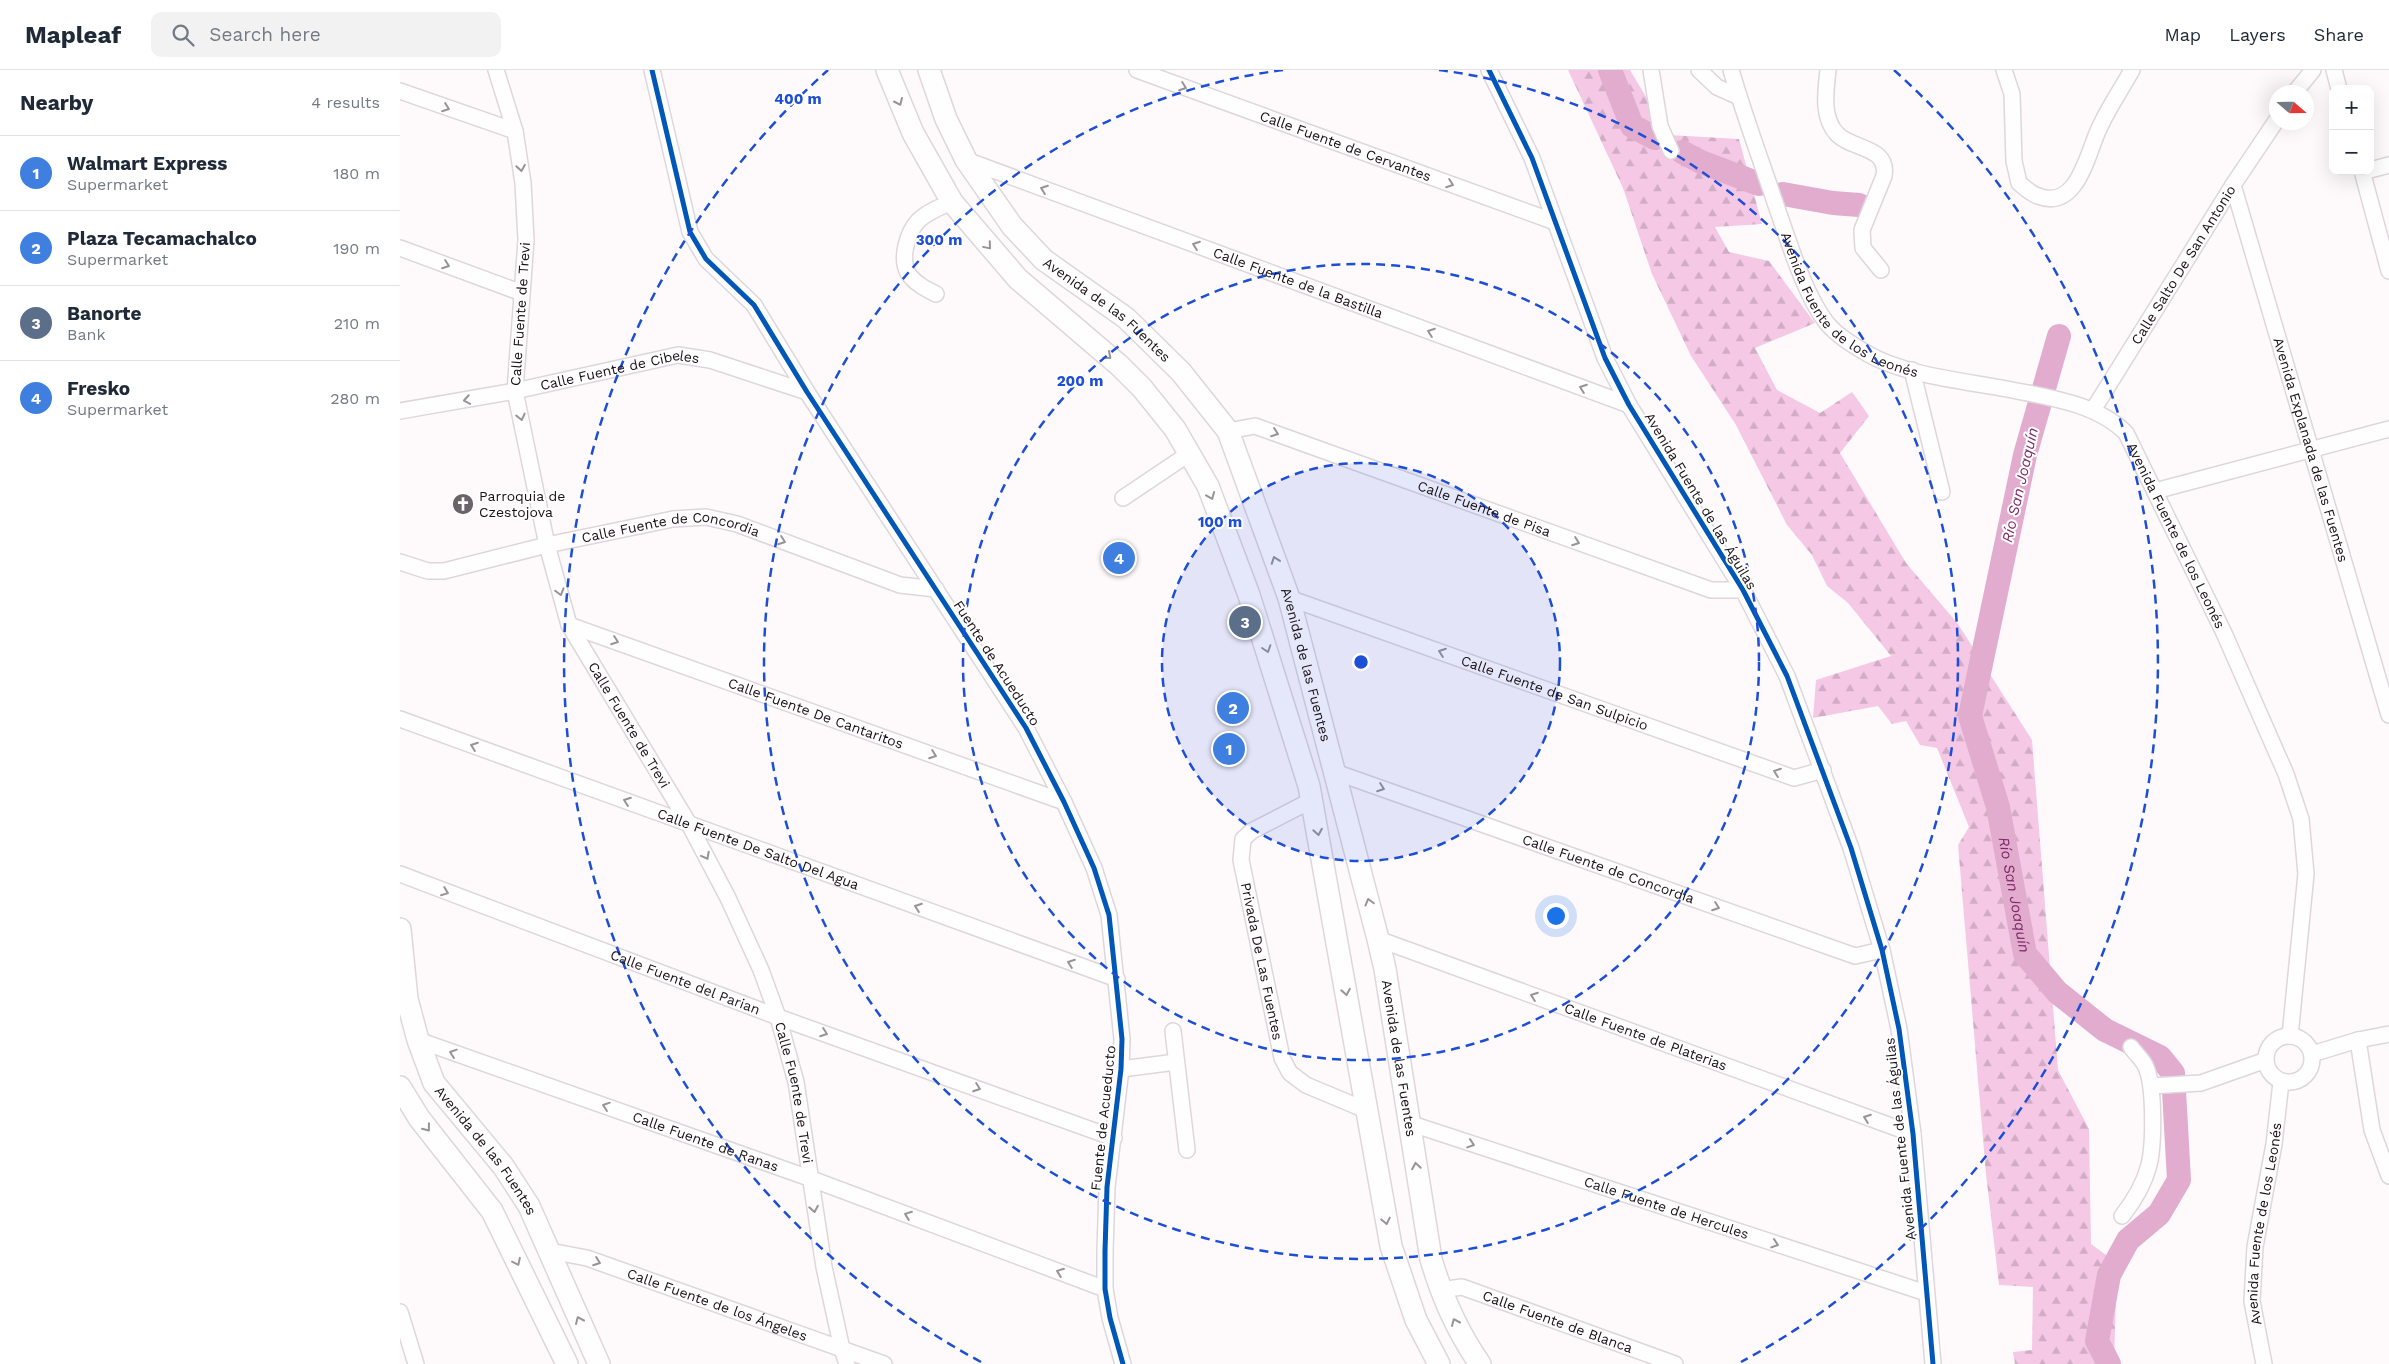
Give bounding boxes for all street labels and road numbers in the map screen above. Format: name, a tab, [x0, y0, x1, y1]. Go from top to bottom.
street label: Calle Fuente de Cervantes	[1258, 107, 1433, 184]
street label: Calle Salto De San Antonio	[2128, 182, 2239, 347]
street label: Avenida Fuente de los Leonés	[1778, 230, 1920, 380]
street label: Calle Fuente de Trevi	[507, 242, 533, 386]
street label: Calle Fuente de la Bastilla	[1211, 244, 1385, 321]
street label: Avenida de las Fuentes	[1040, 254, 1174, 365]
street label: Avenida Explanada de las Fuentes	[2270, 335, 2352, 564]
street label: Calle Fuente de Cibeles	[539, 347, 701, 393]
street label: Avenida Fuente de las Águilas	[1642, 410, 1760, 592]
street label: Avenida Fuente de los Leonés	[2124, 440, 2228, 631]
street label: Calle Fuente de Pisa	[1415, 477, 1553, 540]
street label: Calle Fuente de Concordia	[580, 508, 762, 546]
street label: Avenida de las Fuentes	[1278, 585, 1334, 743]
street label: Fuente de Acueducto	[950, 597, 1044, 729]
street label: Calle Fuente de San Sulpicio	[1459, 652, 1650, 733]
street label: Calle Fuente de Trevi	[585, 659, 673, 791]
street label: Calle Fuente De Cantaritos	[726, 675, 906, 752]
street label: Calle Fuente De Salto Del Agua	[655, 805, 861, 893]
street label: Calle Fuente de Concordia	[1520, 831, 1697, 907]
street label: Privada De Las Fuentes	[1238, 881, 1286, 1041]
street label: Calle Fuente del Parian	[608, 946, 762, 1018]
street label: Avenida de las Fuentes	[1379, 979, 1419, 1138]
street label: Calle Fuente de Platerias	[1562, 1000, 1729, 1074]
street label: Calle Fuente de Trevi	[772, 1020, 816, 1164]
street label: Avenida Fuente de las Águilas	[1881, 1037, 1919, 1241]
street label: Fuente de Acueducto	[1087, 1044, 1119, 1192]
street label: Avenida de las Fuentes	[432, 1083, 540, 1217]
street label: Calle Fuente de Ranas	[630, 1108, 781, 1175]
street label: Avenida Fuente de los Leonés	[2244, 1122, 2284, 1327]
street label: Calle Fuente de Hercules	[1582, 1173, 1751, 1242]
street label: Calle Fuente de los Ángeles	[625, 1265, 810, 1344]
street label: Calle Fuente de Blanca	[1480, 1287, 1635, 1356]

